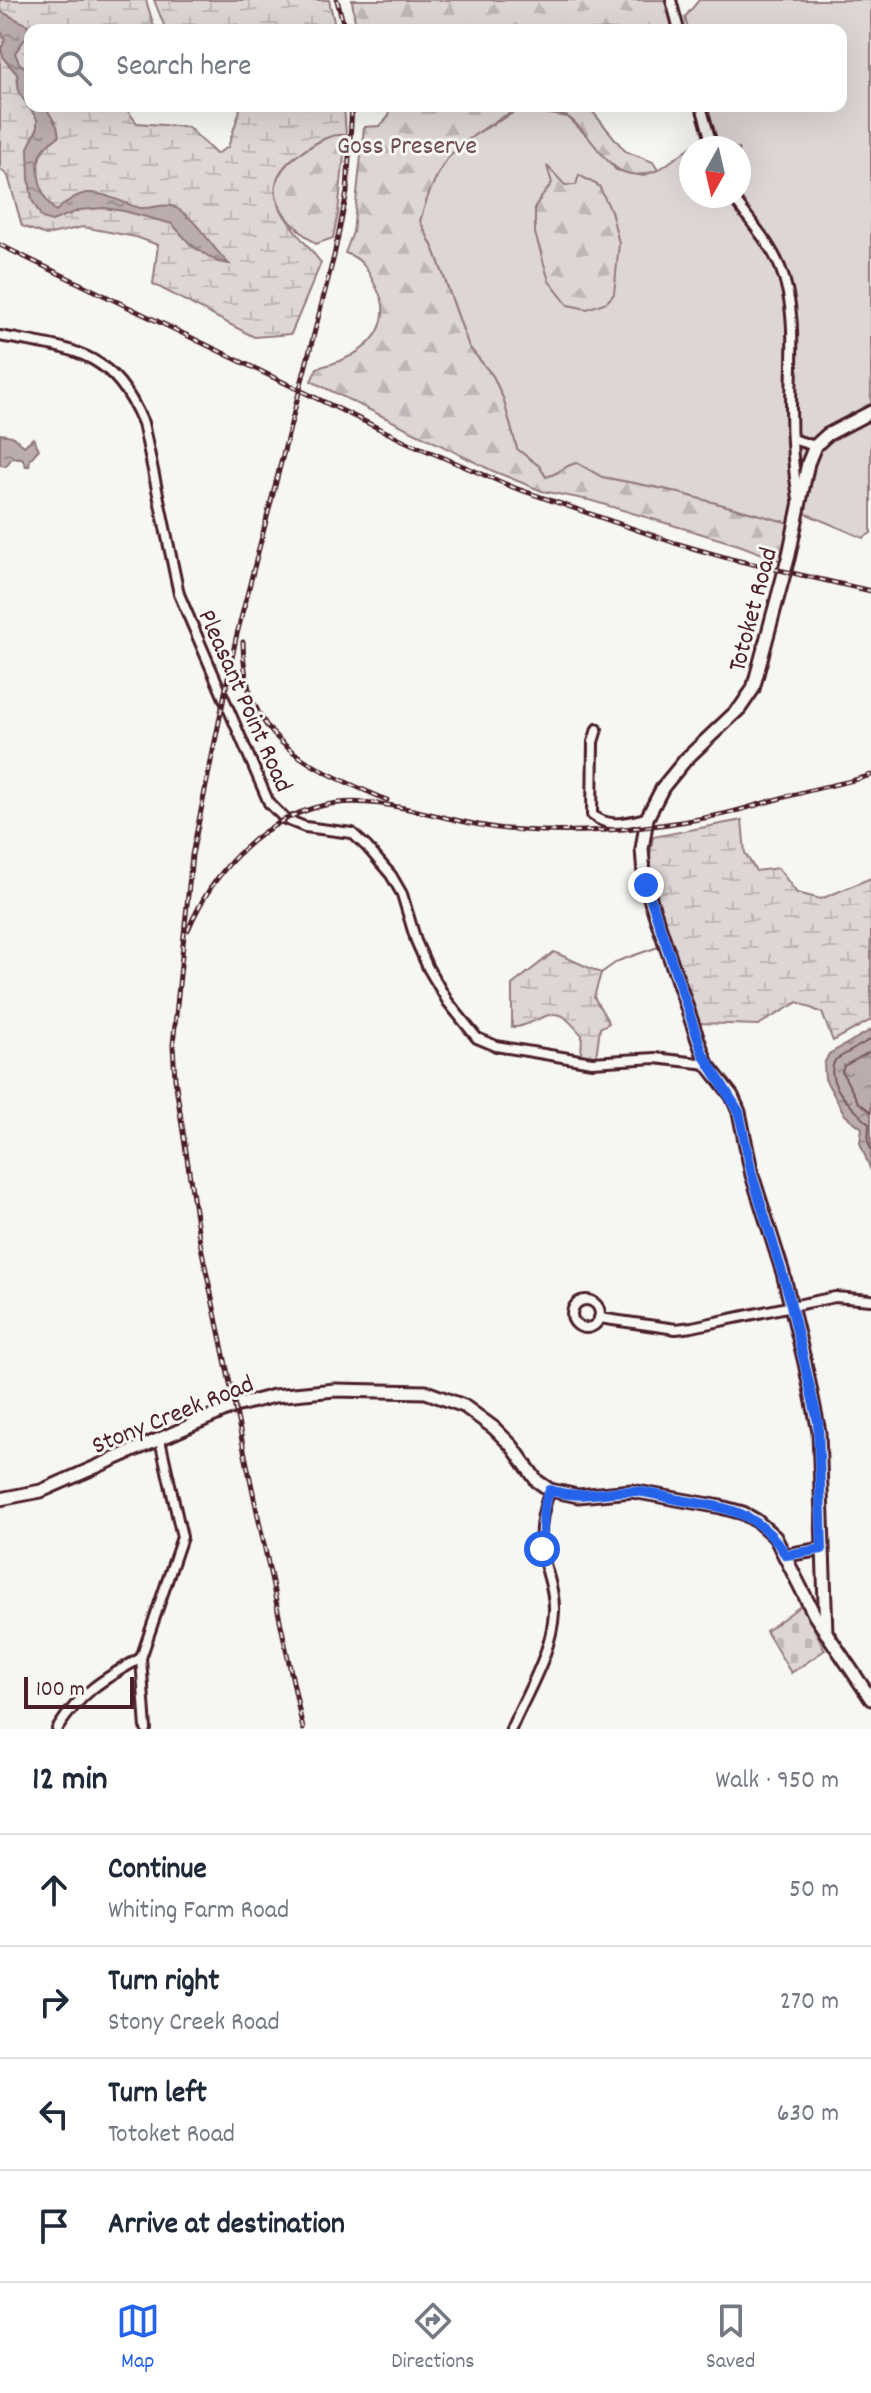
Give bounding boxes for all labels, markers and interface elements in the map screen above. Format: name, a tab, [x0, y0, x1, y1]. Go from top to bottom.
search box	[24, 24, 847, 112]
icon: search	[52, 46, 96, 90]
text: Search here	[116, 47, 252, 90]
park label: Goss Preserve	[337, 129, 477, 166]
north arrow	[679, 136, 751, 208]
street label: Totoket Road	[720, 544, 789, 676]
street label: Pleasant Point Road	[187, 604, 301, 799]
route end	[628, 867, 664, 903]
street label: Stony Creek Road	[87, 1367, 260, 1466]
route start	[524, 1531, 560, 1567]
scale bar	[24, 1673, 134, 1709]
text: 100 m	[36, 1675, 85, 1706]
text: 12 min	[32, 1757, 107, 1806]
text: Walk · 950 m	[715, 1763, 839, 1800]
text: Continue	[108, 1850, 207, 1893]
icon: ahead	[32, 1868, 76, 1912]
text: 50 m	[789, 1872, 839, 1909]
text: Whiting Farm Road	[108, 1893, 289, 1930]
text: Turn right	[108, 1962, 219, 2005]
icon: right	[32, 1980, 76, 2024]
text: 270 m	[780, 1984, 839, 2021]
text: Stony Creek Road	[108, 2005, 280, 2042]
text: Turn left	[108, 2074, 207, 2117]
icon: left	[32, 2092, 76, 2136]
text: 630 m	[777, 2096, 839, 2133]
text: Totoket Road	[108, 2117, 235, 2154]
icon: arrive	[32, 2204, 76, 2248]
text: Arrive at destination	[108, 2205, 345, 2248]
tab: Map	[116, 2299, 160, 2378]
tab: Directions	[391, 2299, 475, 2378]
tab: Saved	[706, 2299, 755, 2378]

